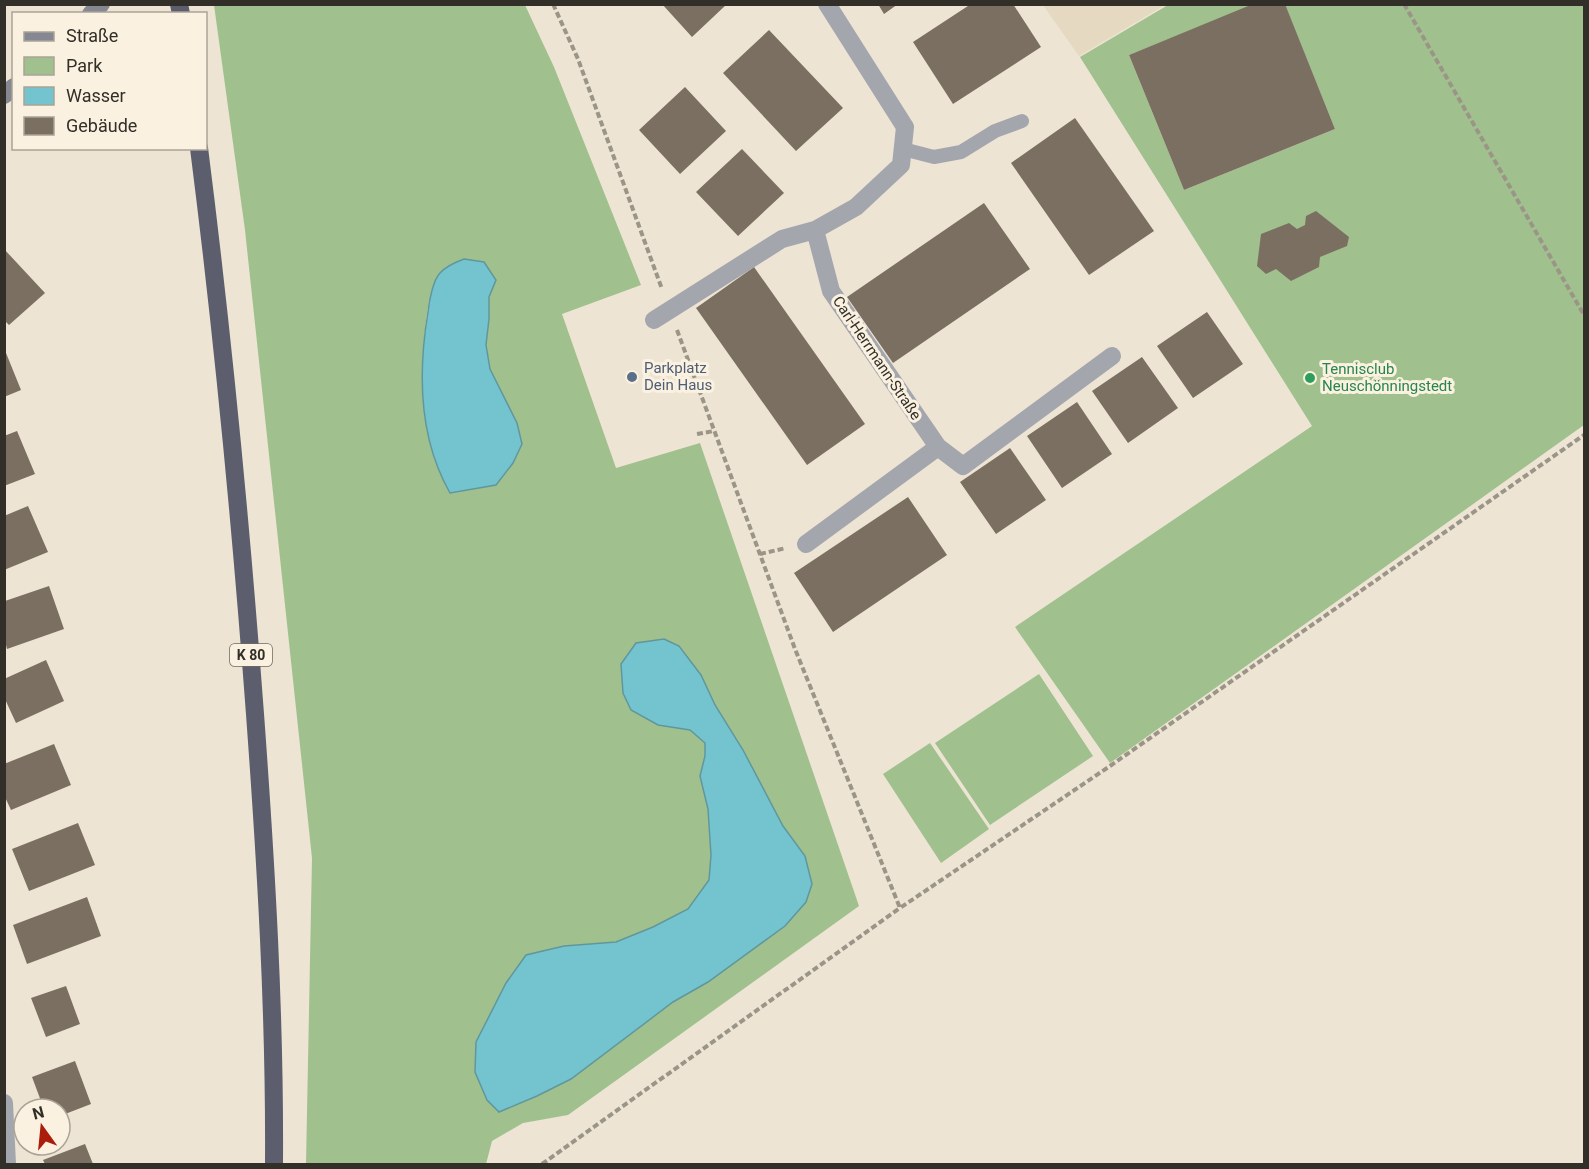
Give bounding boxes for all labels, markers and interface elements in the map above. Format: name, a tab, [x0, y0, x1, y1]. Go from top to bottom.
legend	[12, 12, 207, 150]
text: Straße	[66, 25, 118, 46]
text: Park	[66, 55, 103, 76]
text: Wasser	[66, 85, 126, 106]
text: Gebäude	[66, 115, 137, 136]
street label: Carl-Herrmann-Straße	[829, 293, 925, 423]
place label: Parkplatz Dein Haus	[644, 359, 712, 394]
place label: Tennisclub Neuschönningstedt	[1322, 360, 1452, 395]
marker: Parkplatz Dein Haus	[625, 370, 639, 384]
marker: Tennisclub Neuschönningstedt	[1303, 371, 1317, 385]
road number: K 80	[230, 644, 272, 666]
north arrow	[12, 1097, 72, 1157]
text: N	[30, 1102, 46, 1124]

